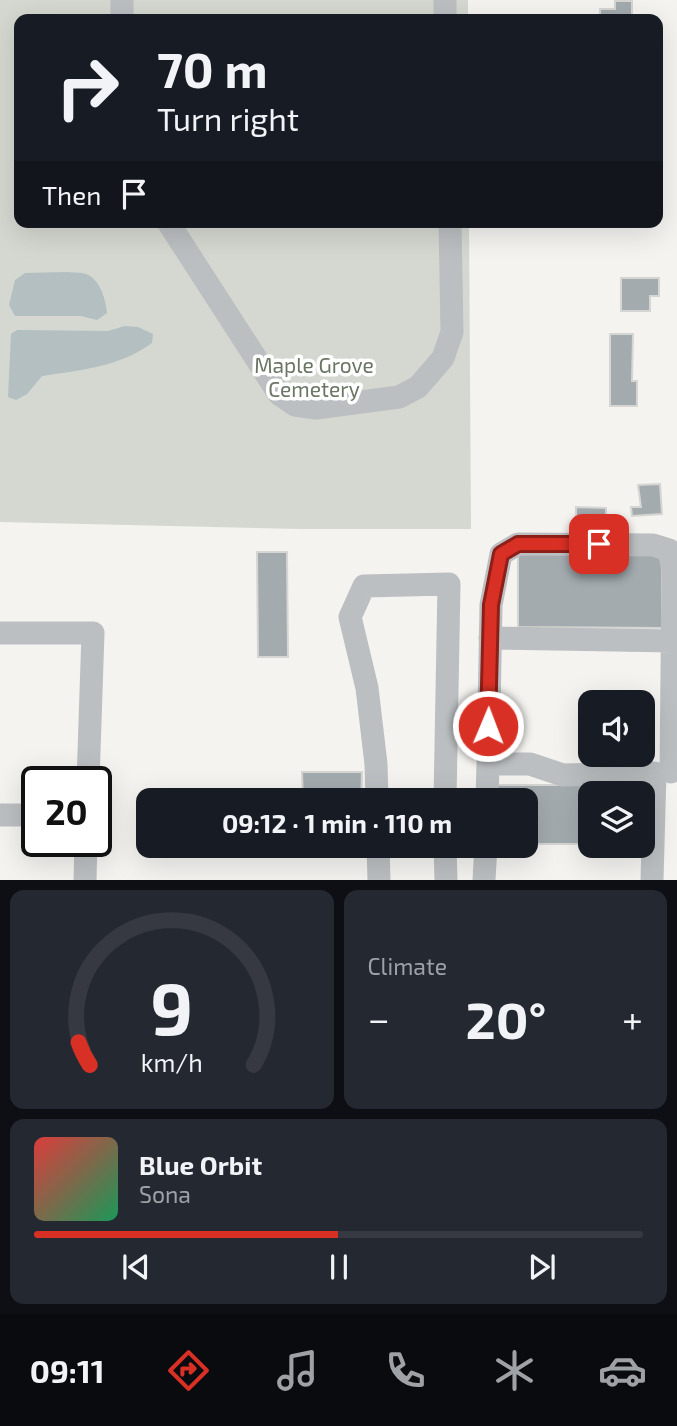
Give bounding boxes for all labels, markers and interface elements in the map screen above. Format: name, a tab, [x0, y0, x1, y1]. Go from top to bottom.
text: 70 m	[157, 39, 268, 98]
icon: right	[42, 42, 133, 133]
text: Turn right	[157, 99, 299, 137]
icon: arrive	[115, 175, 153, 213]
text: Then	[42, 179, 101, 210]
park label: Maple Grove Cemetery	[254, 352, 374, 401]
pin	[569, 514, 629, 574]
icon: arrive	[580, 525, 618, 563]
position arrow	[451, 689, 525, 763]
map controls	[578, 690, 655, 858]
button: sound	[578, 690, 655, 767]
speed limit sign: 20	[21, 766, 112, 857]
button: layers	[578, 781, 655, 858]
text: 09:12 · 1 min · 110 m	[222, 807, 452, 838]
text: Climate	[368, 952, 447, 980]
text: 9	[150, 963, 193, 1051]
text: 20°	[465, 987, 546, 1049]
text: −	[368, 995, 390, 1041]
text: +	[622, 995, 643, 1041]
text: km/h	[141, 1047, 203, 1077]
text: Blue Orbit	[139, 1149, 262, 1180]
text: Sona	[139, 1180, 191, 1208]
icon: previous	[117, 1248, 155, 1286]
icon: pause	[320, 1248, 358, 1286]
icon: next	[523, 1248, 561, 1286]
icon: directions	[164, 1346, 213, 1395]
icon: music	[273, 1346, 322, 1395]
icon: phone	[381, 1346, 430, 1395]
icon: climate	[490, 1346, 539, 1395]
icon: car	[598, 1346, 647, 1395]
text: 09:11	[30, 1351, 105, 1389]

